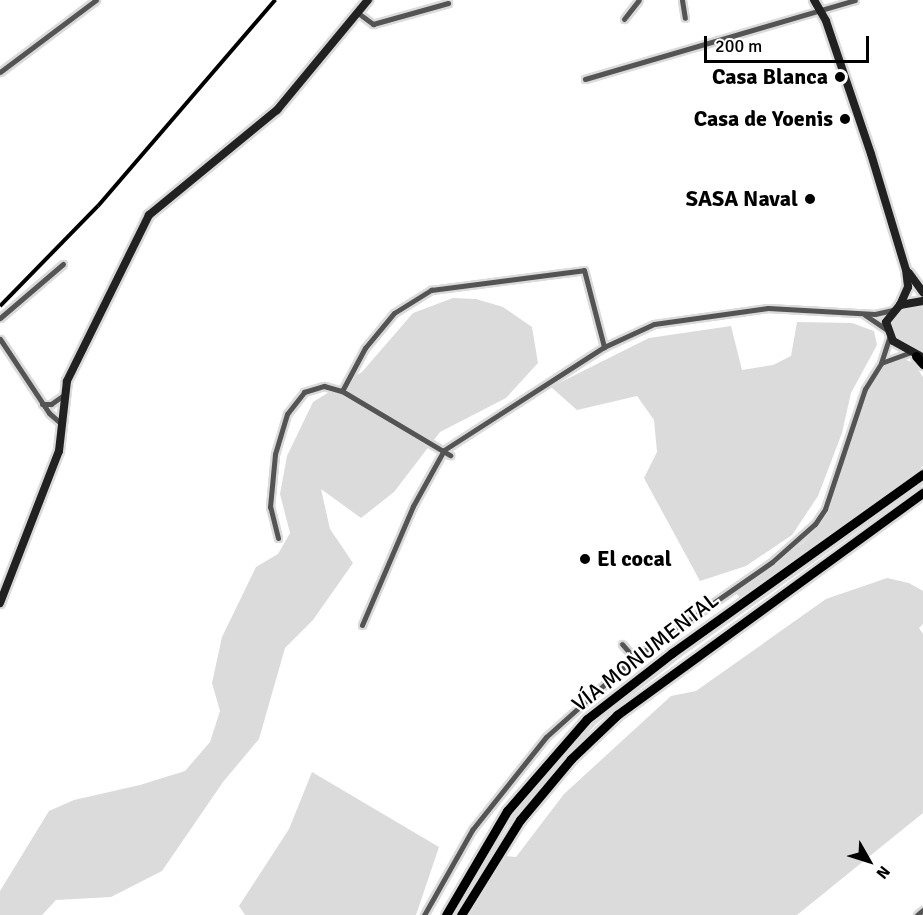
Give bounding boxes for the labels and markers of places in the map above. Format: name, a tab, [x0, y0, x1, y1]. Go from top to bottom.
place label: Casa Blanca	[712, 64, 828, 90]
marker: Casa Blanca	[833, 70, 847, 84]
place label: Casa de Yoenis	[694, 106, 833, 132]
marker: Casa de Yoenis	[838, 112, 852, 126]
place label: SASA Naval	[686, 186, 798, 212]
marker: SASA Naval	[803, 192, 817, 206]
place label: El cocal	[597, 546, 672, 572]
marker: El cocal	[578, 552, 592, 566]

